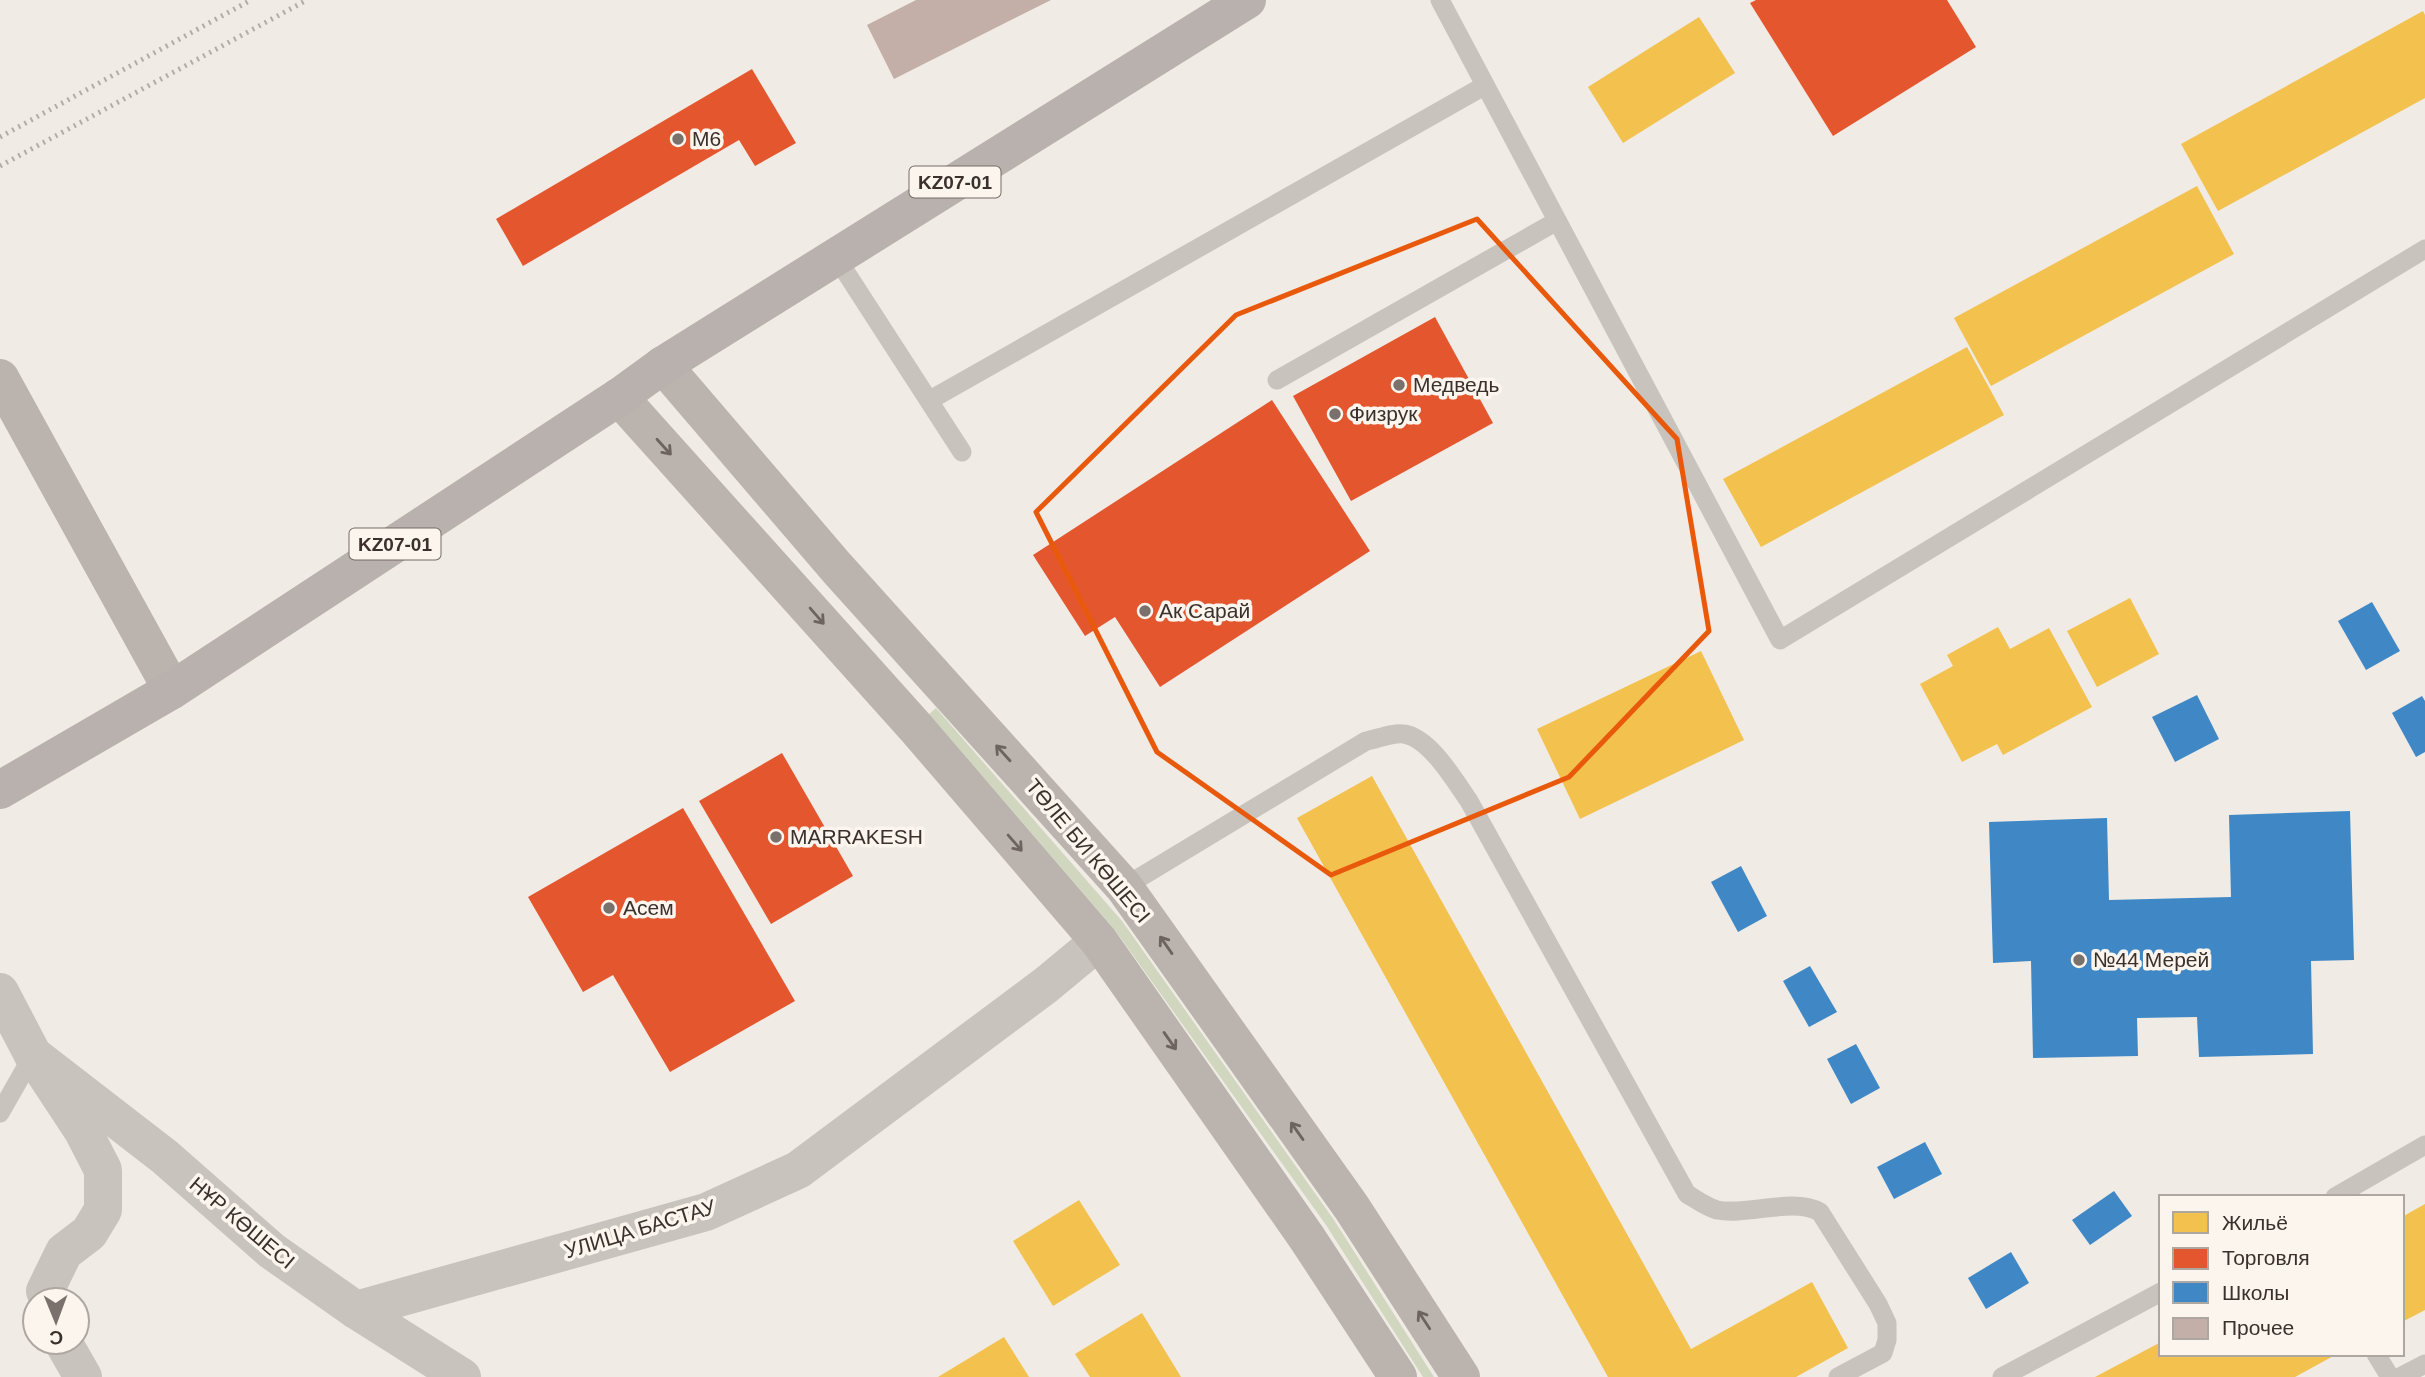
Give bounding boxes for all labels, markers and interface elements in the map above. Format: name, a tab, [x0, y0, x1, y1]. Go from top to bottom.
place label: М6	[692, 127, 721, 150]
marker: М6	[670, 131, 686, 147]
road number: KZ07-01	[909, 166, 1000, 198]
place label: Медведь	[1413, 373, 1500, 396]
marker: Медведь	[1391, 377, 1407, 393]
place label: Физрук	[1349, 402, 1418, 425]
marker: Физрук	[1327, 406, 1343, 422]
one-way arrow	[656, 438, 673, 455]
road number: KZ07-01	[350, 528, 440, 559]
place label: Ак Сарай	[1159, 599, 1250, 622]
marker: Ак Сарай	[1137, 603, 1153, 619]
one-way arrow	[809, 607, 825, 625]
one-way arrow	[995, 745, 1012, 762]
street label: ТӨЛЕ БИ КӨШЕСІ	[1022, 774, 1155, 927]
place label: MARRAKESH	[790, 825, 923, 848]
marker: MARRAKESH	[768, 829, 784, 845]
one-way arrow	[1007, 833, 1023, 851]
place label: Асем	[623, 896, 674, 919]
marker: Асем	[601, 900, 617, 916]
one-way arrow	[1159, 936, 1173, 955]
place label: №44 Мерей	[2093, 948, 2209, 971]
marker: №44 Мерей	[2071, 952, 2087, 968]
one-way arrow	[1163, 1031, 1177, 1050]
one-way arrow	[1290, 1122, 1304, 1141]
street label: НҰР КӨШЕСІ	[185, 1172, 299, 1273]
street label: УЛИЦА БАСТАУ	[562, 1194, 719, 1262]
legend	[2159, 1195, 2404, 1356]
text: Жильё	[2222, 1211, 2288, 1234]
text: Торговля	[2222, 1246, 2310, 1269]
text: Школы	[2222, 1281, 2289, 1304]
north arrow	[21, 1286, 91, 1356]
one-way arrow	[1417, 1310, 1431, 1330]
text: Прочее	[2222, 1316, 2294, 1339]
text: С	[49, 1327, 63, 1348]

